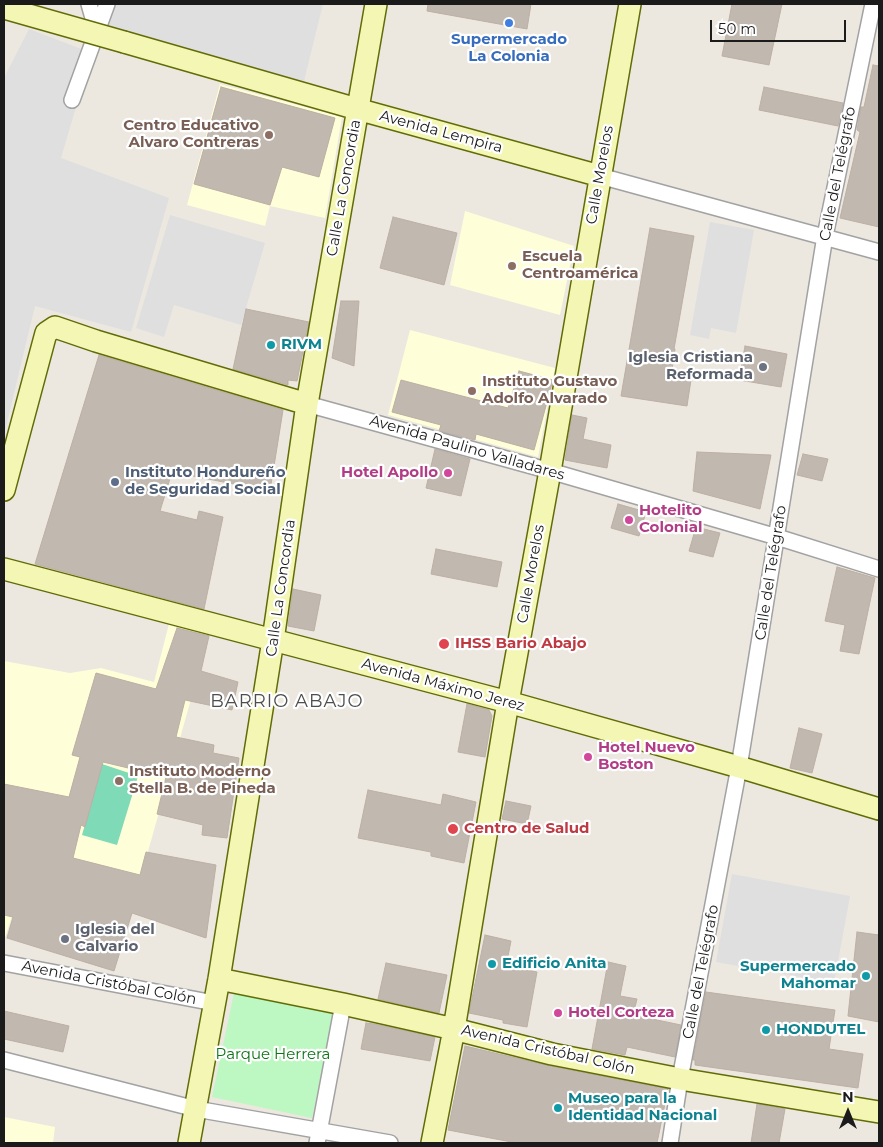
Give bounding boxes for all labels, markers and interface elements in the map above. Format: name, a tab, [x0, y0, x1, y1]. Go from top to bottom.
scale bar	[713, 10, 849, 42]
marker: Supermercado La Colonia	[503, 17, 515, 29]
text: 50 m	[718, 19, 756, 38]
place label: Supermercado La Colonia	[451, 31, 567, 66]
street label: Calle del Telégrafo	[816, 105, 860, 243]
street label: Avenida Lempira	[378, 107, 504, 157]
place label: Centro Educativo Alvaro Contreras	[123, 117, 259, 152]
street label: Calle La Concordia	[323, 118, 365, 258]
street label: Calle Morelos	[582, 124, 618, 226]
marker: Centro Educativo Alvaro Contreras	[263, 129, 275, 141]
place label: Escuela Centroamérica	[522, 248, 639, 283]
marker: Escuela Centroamérica	[506, 260, 518, 272]
place label: RIVM	[281, 336, 322, 354]
marker: RIVM	[265, 339, 277, 351]
place label: Iglesia Cristiana Reformada	[628, 349, 753, 384]
marker: Iglesia Cristiana Reformada	[757, 361, 769, 373]
place label: Instituto Gustavo Adolfo Alvarado	[482, 373, 617, 408]
marker: Instituto Gustavo Adolfo Alvarado	[466, 385, 478, 397]
street label: Avenida Paulino Valladares	[367, 411, 567, 485]
place label: Instituto Hondureño de Seguridad Social	[125, 464, 286, 499]
place label: Hotel Apollo	[341, 464, 438, 482]
marker: Hotel Apollo	[442, 467, 454, 479]
marker: Instituto Hondureño de Seguridad Social	[109, 476, 121, 488]
place label: Hotelito Colonial	[639, 502, 702, 537]
street label: Calle del Telégrafo	[751, 504, 791, 642]
marker: Hotelito Colonial	[623, 514, 635, 526]
street label: Calle La Concordia	[262, 518, 300, 658]
street label: Calle Morelos	[513, 523, 549, 625]
place label: IHSS Bario Abajo	[455, 635, 587, 653]
marker: IHSS Bario Abajo	[437, 637, 451, 651]
street label: Avenida Máximo Jerez	[360, 655, 526, 715]
district label: BARRIO ABAJO	[209, 691, 365, 713]
place label: Hotel Nuevo Boston	[598, 739, 695, 774]
marker: Hotel Nuevo Boston	[582, 751, 594, 763]
place label: Instituto Moderno Stella B. de Pineda	[129, 763, 276, 798]
marker: Instituto Moderno Stella B. de Pineda	[113, 775, 125, 787]
place label: Centro de Salud	[464, 820, 589, 838]
marker: Centro de Salud	[446, 822, 460, 836]
street label: Calle del Telégrafo	[679, 903, 723, 1041]
place label: Iglesia del Calvario	[75, 921, 155, 956]
marker: Iglesia del Calvario	[59, 933, 71, 945]
place label: Edificio Anita	[502, 955, 607, 973]
street label: Avenida Cristóbal Colón	[20, 957, 198, 1009]
marker: Edificio Anita	[486, 958, 498, 970]
place label: Supermercado Mahomar	[740, 958, 856, 993]
marker: Supermercado Mahomar	[860, 970, 872, 982]
place label: Hotel Corteza	[568, 1004, 675, 1022]
marker: Hotel Corteza	[552, 1007, 564, 1019]
street label: Avenida Cristóbal Colón	[459, 1021, 637, 1079]
place label: HONDUTEL	[776, 1021, 865, 1039]
marker: HONDUTEL	[760, 1024, 772, 1036]
park label: Parque Herrera	[216, 1046, 330, 1064]
north arrow	[823, 1087, 873, 1137]
text: N	[842, 1088, 854, 1106]
place label: Museo para la Identidad Nacional	[568, 1090, 717, 1125]
marker: Museo para la Identidad Nacional	[552, 1102, 564, 1114]

